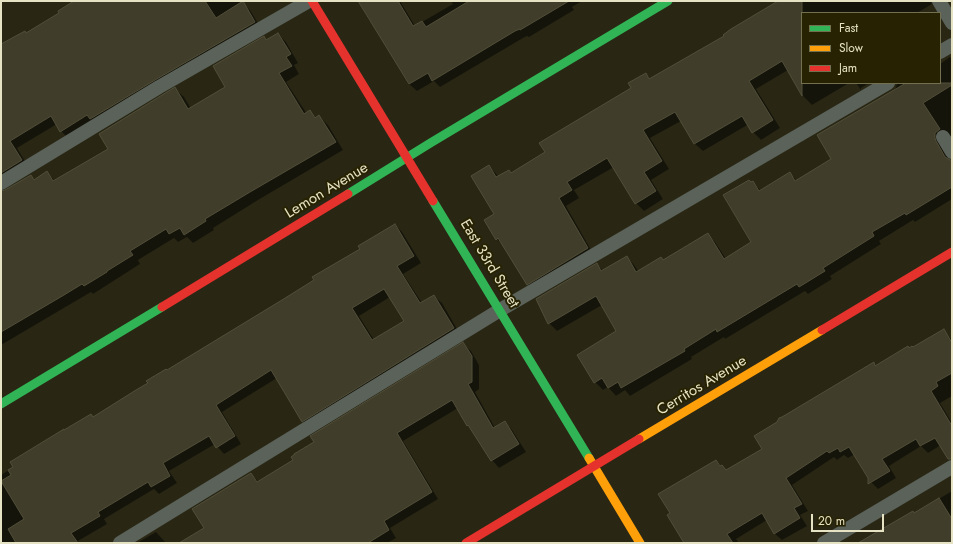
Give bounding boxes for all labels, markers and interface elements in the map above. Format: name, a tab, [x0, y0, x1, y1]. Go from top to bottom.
legend	[801, 12, 941, 84]
text: Fast	[839, 19, 858, 37]
text: Slow	[839, 39, 863, 57]
text: Jam	[839, 59, 857, 77]
street label: Lemon Avenue	[282, 159, 372, 223]
street label: East 33rd Street	[456, 217, 522, 311]
street label: Cerritos Avenue	[654, 352, 750, 420]
scale bar	[813, 506, 886, 532]
text: 20 m	[818, 512, 845, 530]

